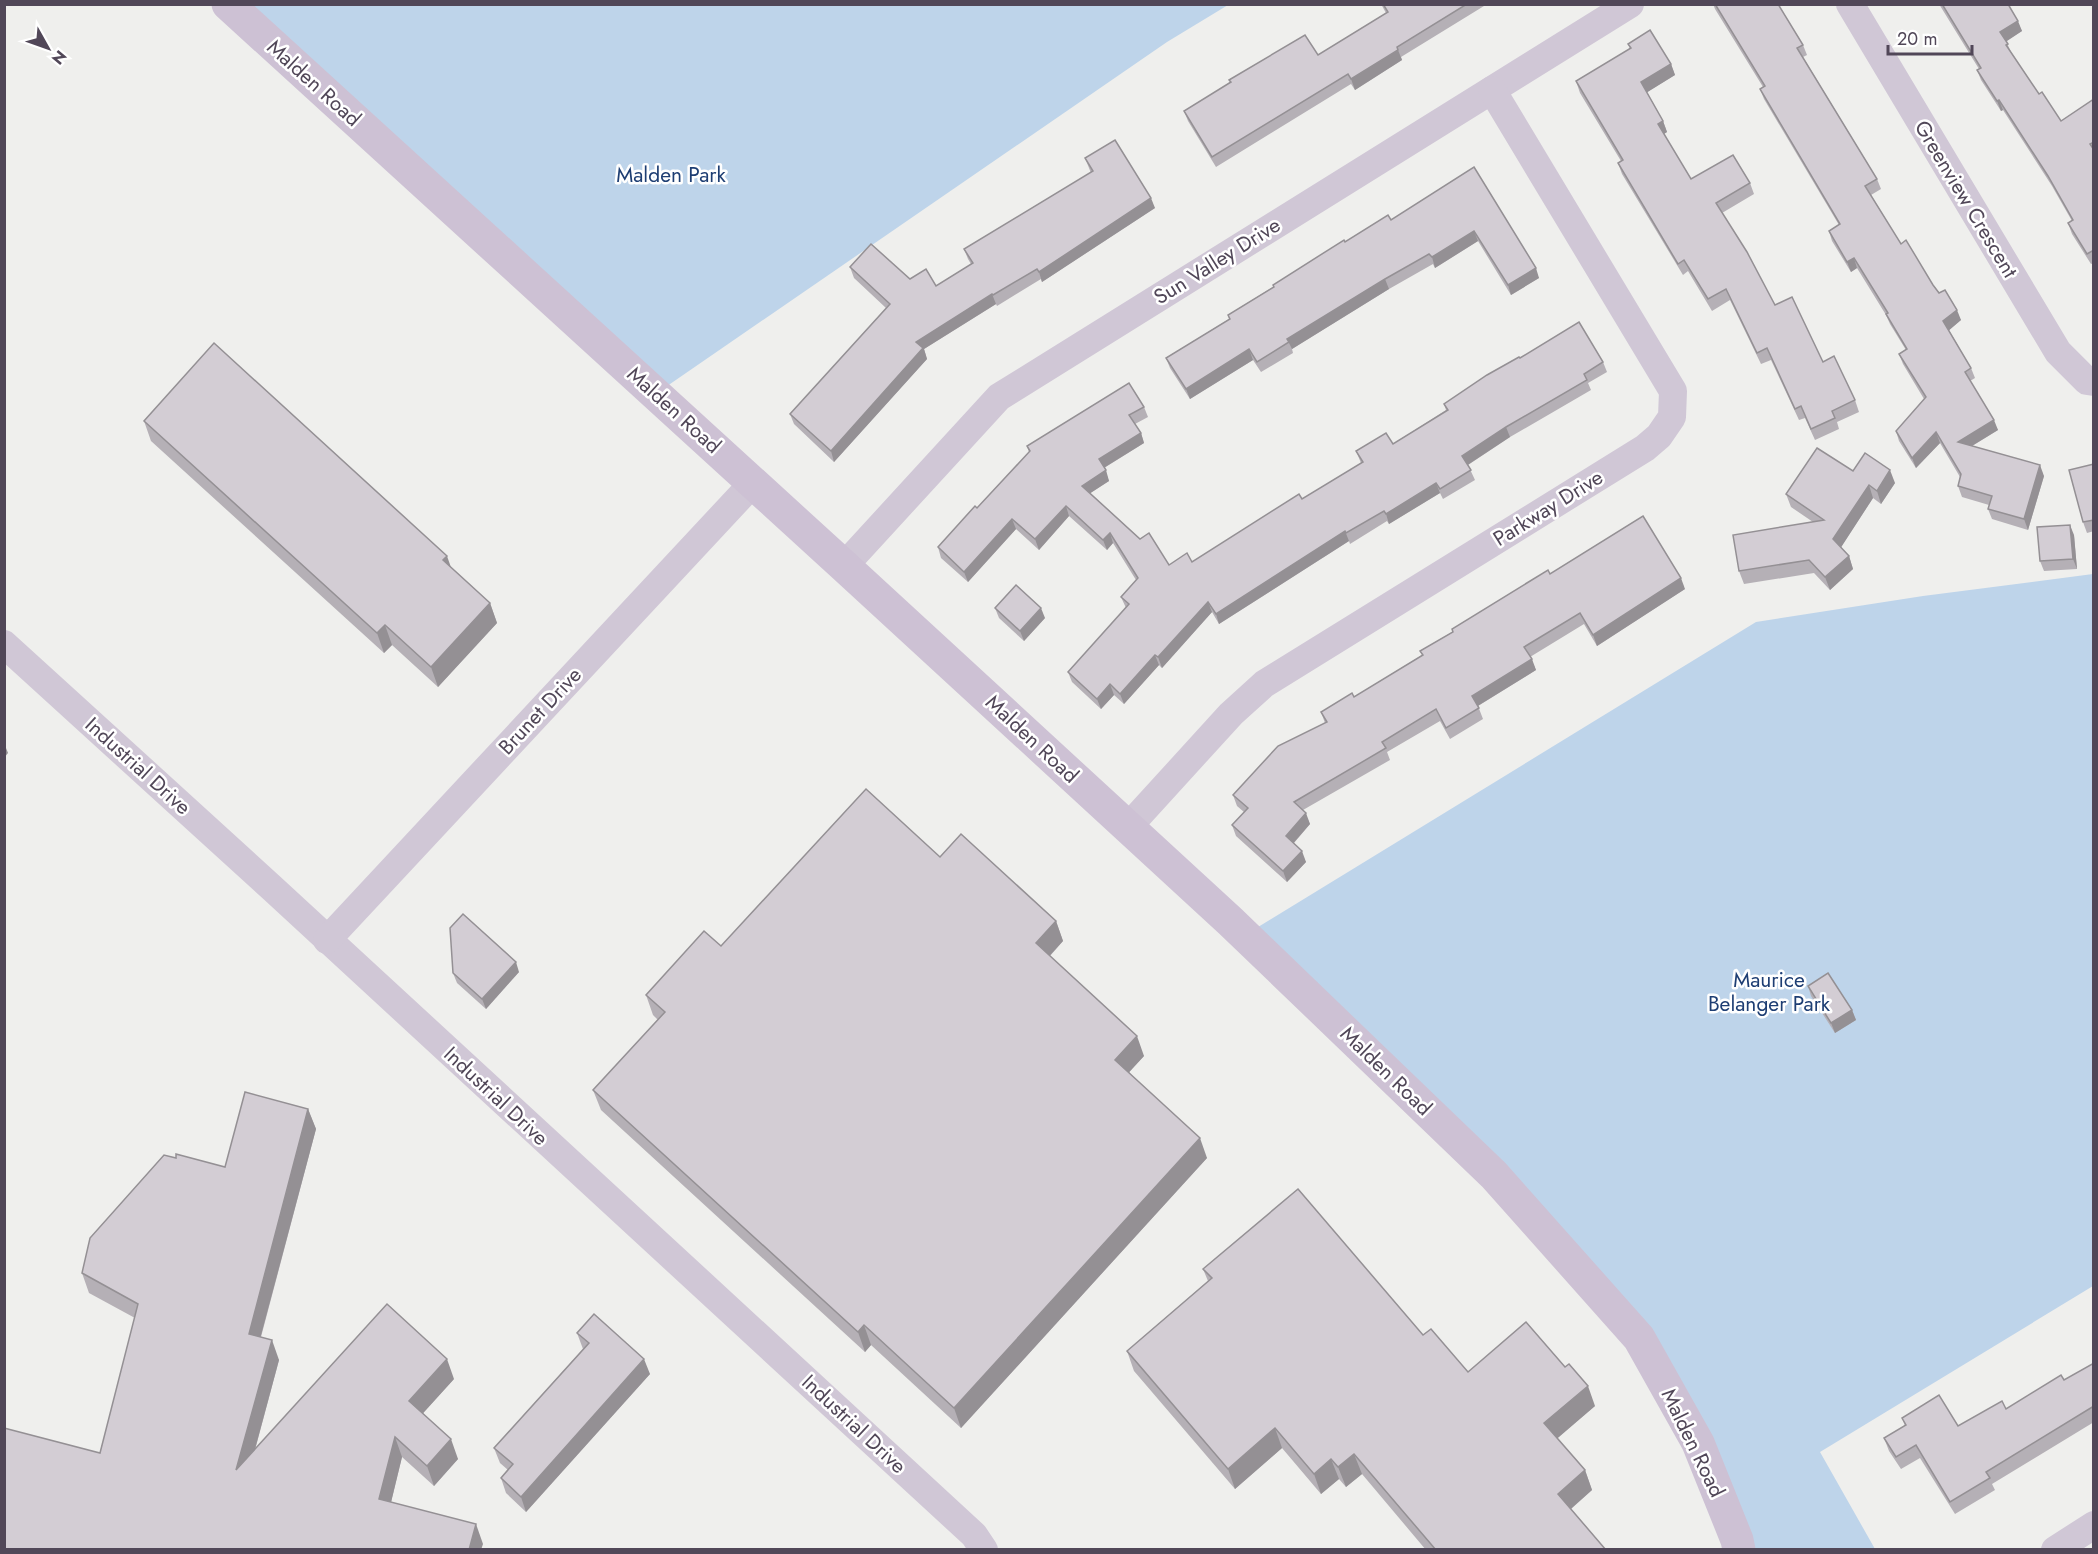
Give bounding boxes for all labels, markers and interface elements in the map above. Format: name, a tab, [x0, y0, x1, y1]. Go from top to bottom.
north arrow	[18, 18, 78, 78]
scale bar	[1888, 18, 1972, 56]
text: 20 m	[1897, 26, 1937, 52]
street label: Malden Road	[260, 33, 368, 133]
text: N	[46, 45, 72, 70]
street label: Greenview Crescent	[1907, 115, 2025, 283]
park label: Malden Park	[616, 160, 726, 190]
street label: Sun Valley Drive	[1148, 210, 1286, 312]
street label: Malden Road	[620, 360, 728, 460]
street label: Parkway Drive	[1487, 462, 1609, 554]
street label: Brunet Drive	[492, 660, 589, 761]
street label: Malden Road	[979, 688, 1085, 790]
street label: Industrial Drive	[78, 710, 198, 822]
park label: Maurice Belanger Park	[1708, 965, 1831, 1019]
street label: Malden Road	[1333, 1019, 1439, 1123]
street label: Industrial Drive	[437, 1040, 555, 1153]
street label: Industrial Drive	[795, 1368, 913, 1481]
street label: Malden Road	[1654, 1384, 1732, 1502]

